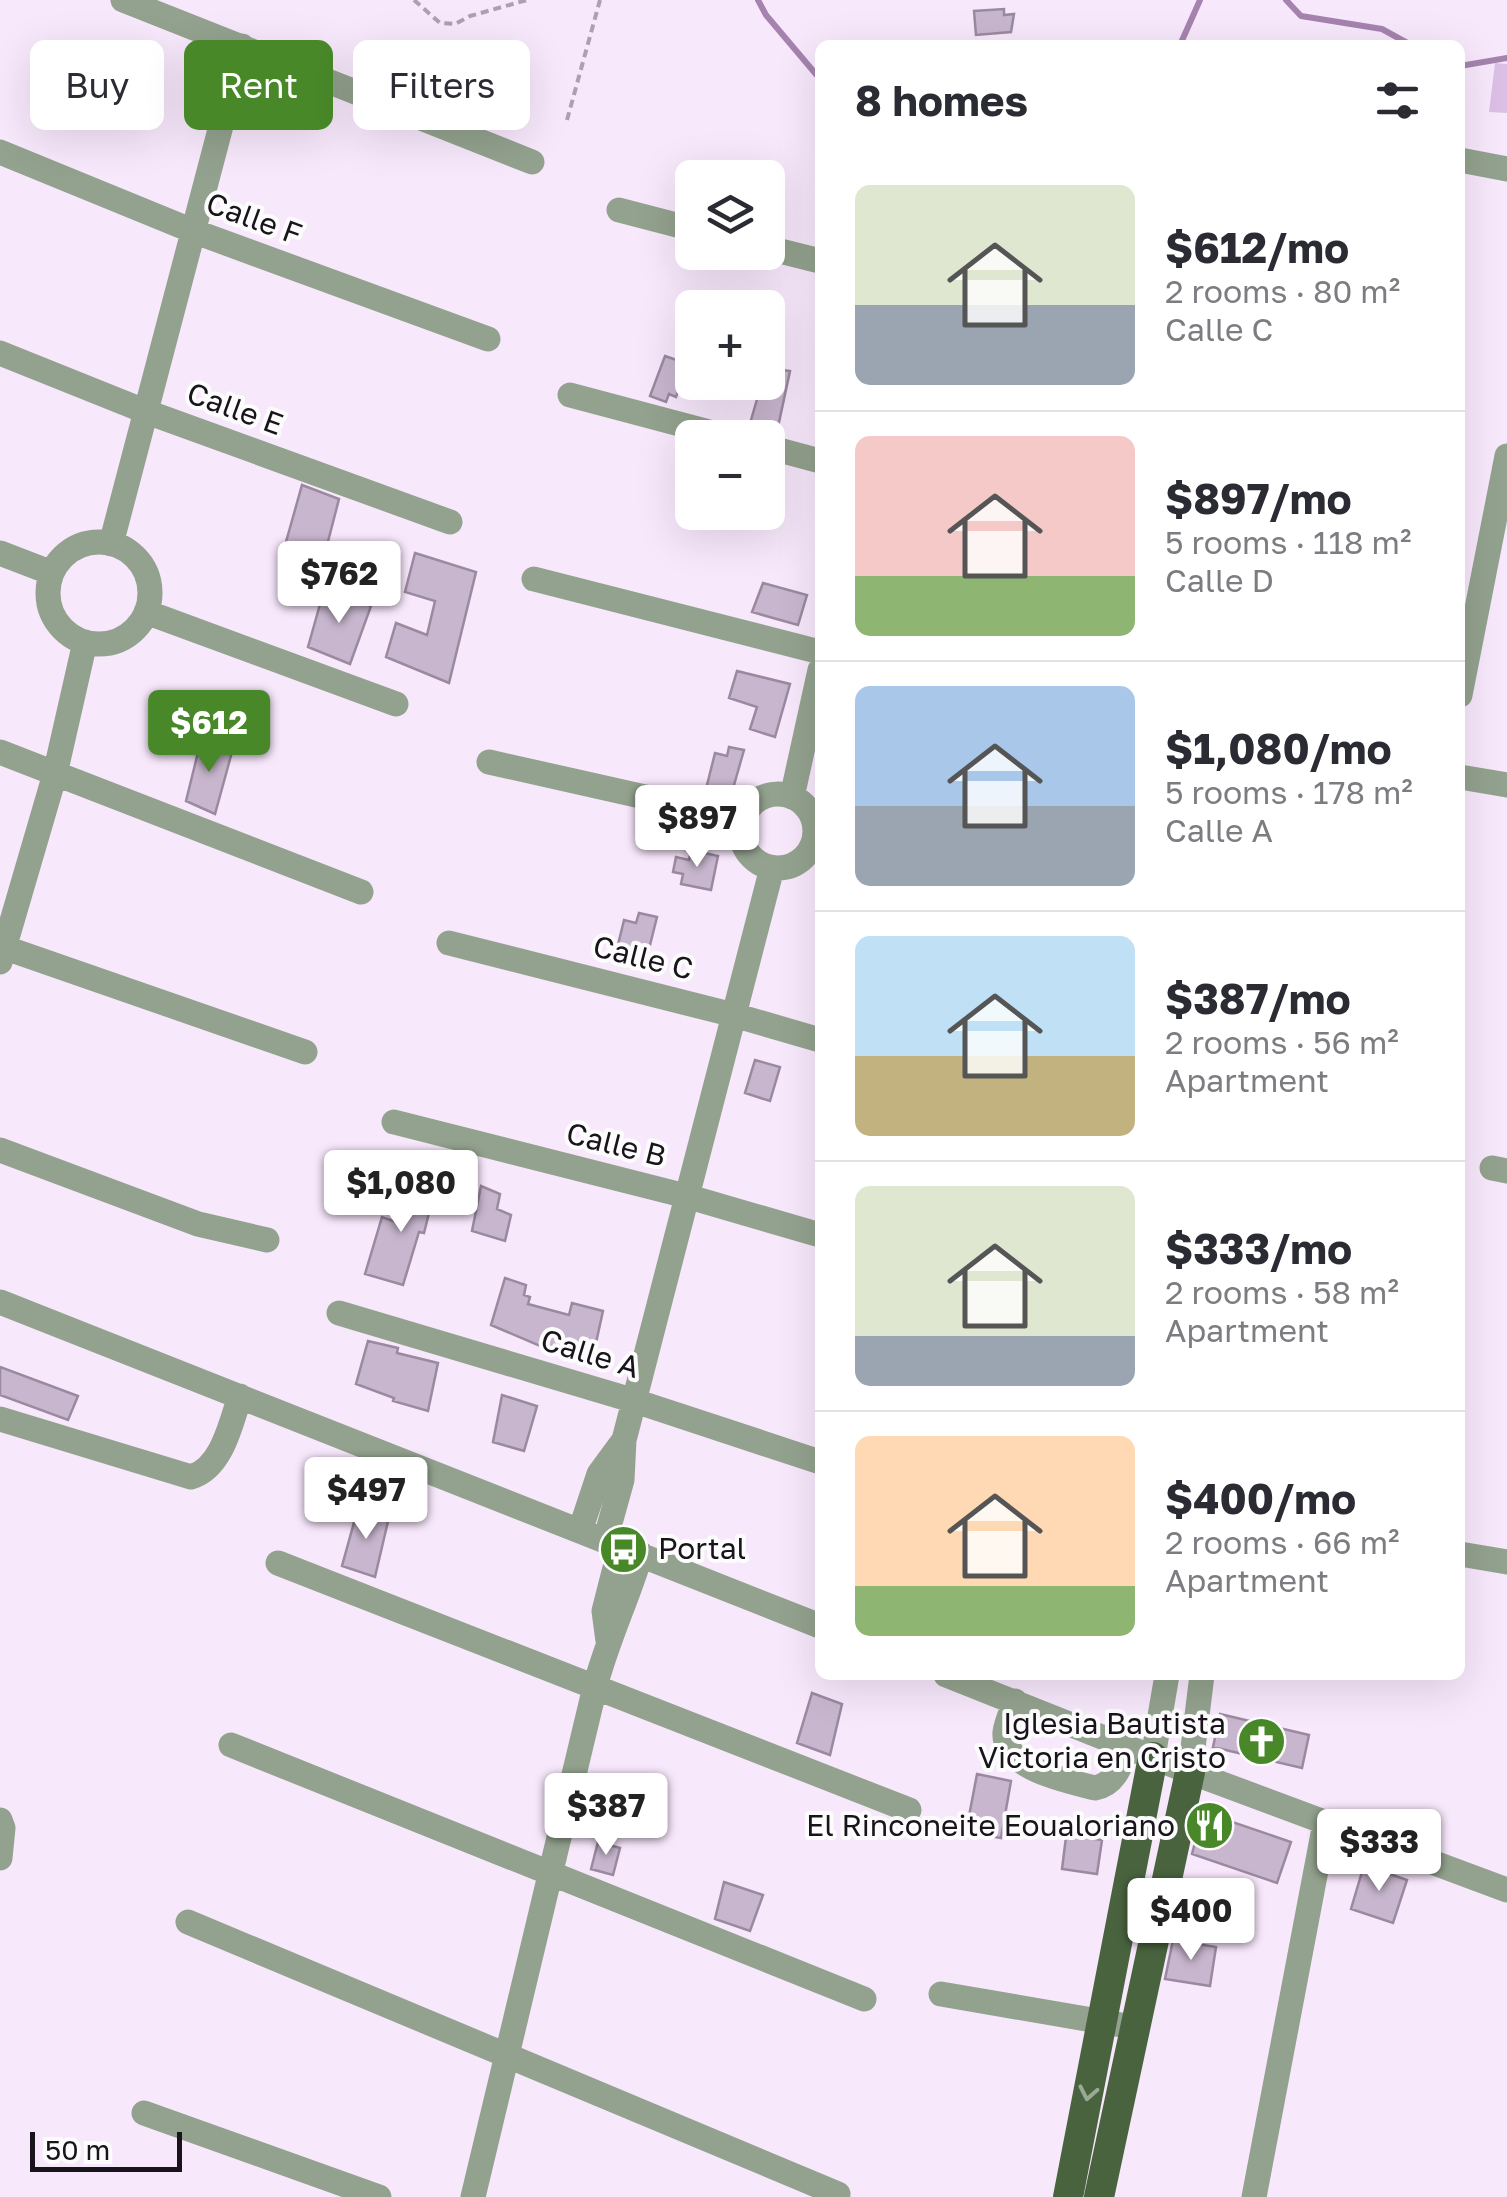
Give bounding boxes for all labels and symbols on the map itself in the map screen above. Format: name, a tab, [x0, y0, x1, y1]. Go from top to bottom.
street label: Calle F	[202, 184, 307, 252]
street label: Calle E	[182, 374, 288, 442]
pin: $762	[280, 541, 398, 626]
pin: $612	[150, 690, 268, 775]
pin: $897	[638, 785, 756, 870]
street label: Calle C	[590, 927, 697, 987]
street label: Calle B	[563, 1114, 670, 1174]
pin: $1,080	[320, 1150, 482, 1235]
street label: Calle A	[537, 1321, 644, 1385]
pin: $497	[307, 1457, 425, 1542]
bus stop icon: Portal	[597, 1523, 649, 1575]
place label: Portal	[658, 1530, 746, 1566]
place label: Iglesia Bautista Victoria en Cristo	[978, 1705, 1226, 1775]
church icon: Iglesia Bautista Victoria en Cristo	[1235, 1715, 1287, 1767]
pin: $387	[547, 1773, 665, 1858]
restaurant icon: El Rinconeite Eoualoriano	[1184, 1800, 1236, 1852]
place label: El Rinconeite Eoualoriano	[806, 1807, 1175, 1843]
pin: $333	[1320, 1809, 1438, 1894]
pin: $400	[1132, 1878, 1250, 1963]
one-way arrow	[1078, 2085, 1099, 2101]
scale bar	[30, 2127, 182, 2172]

